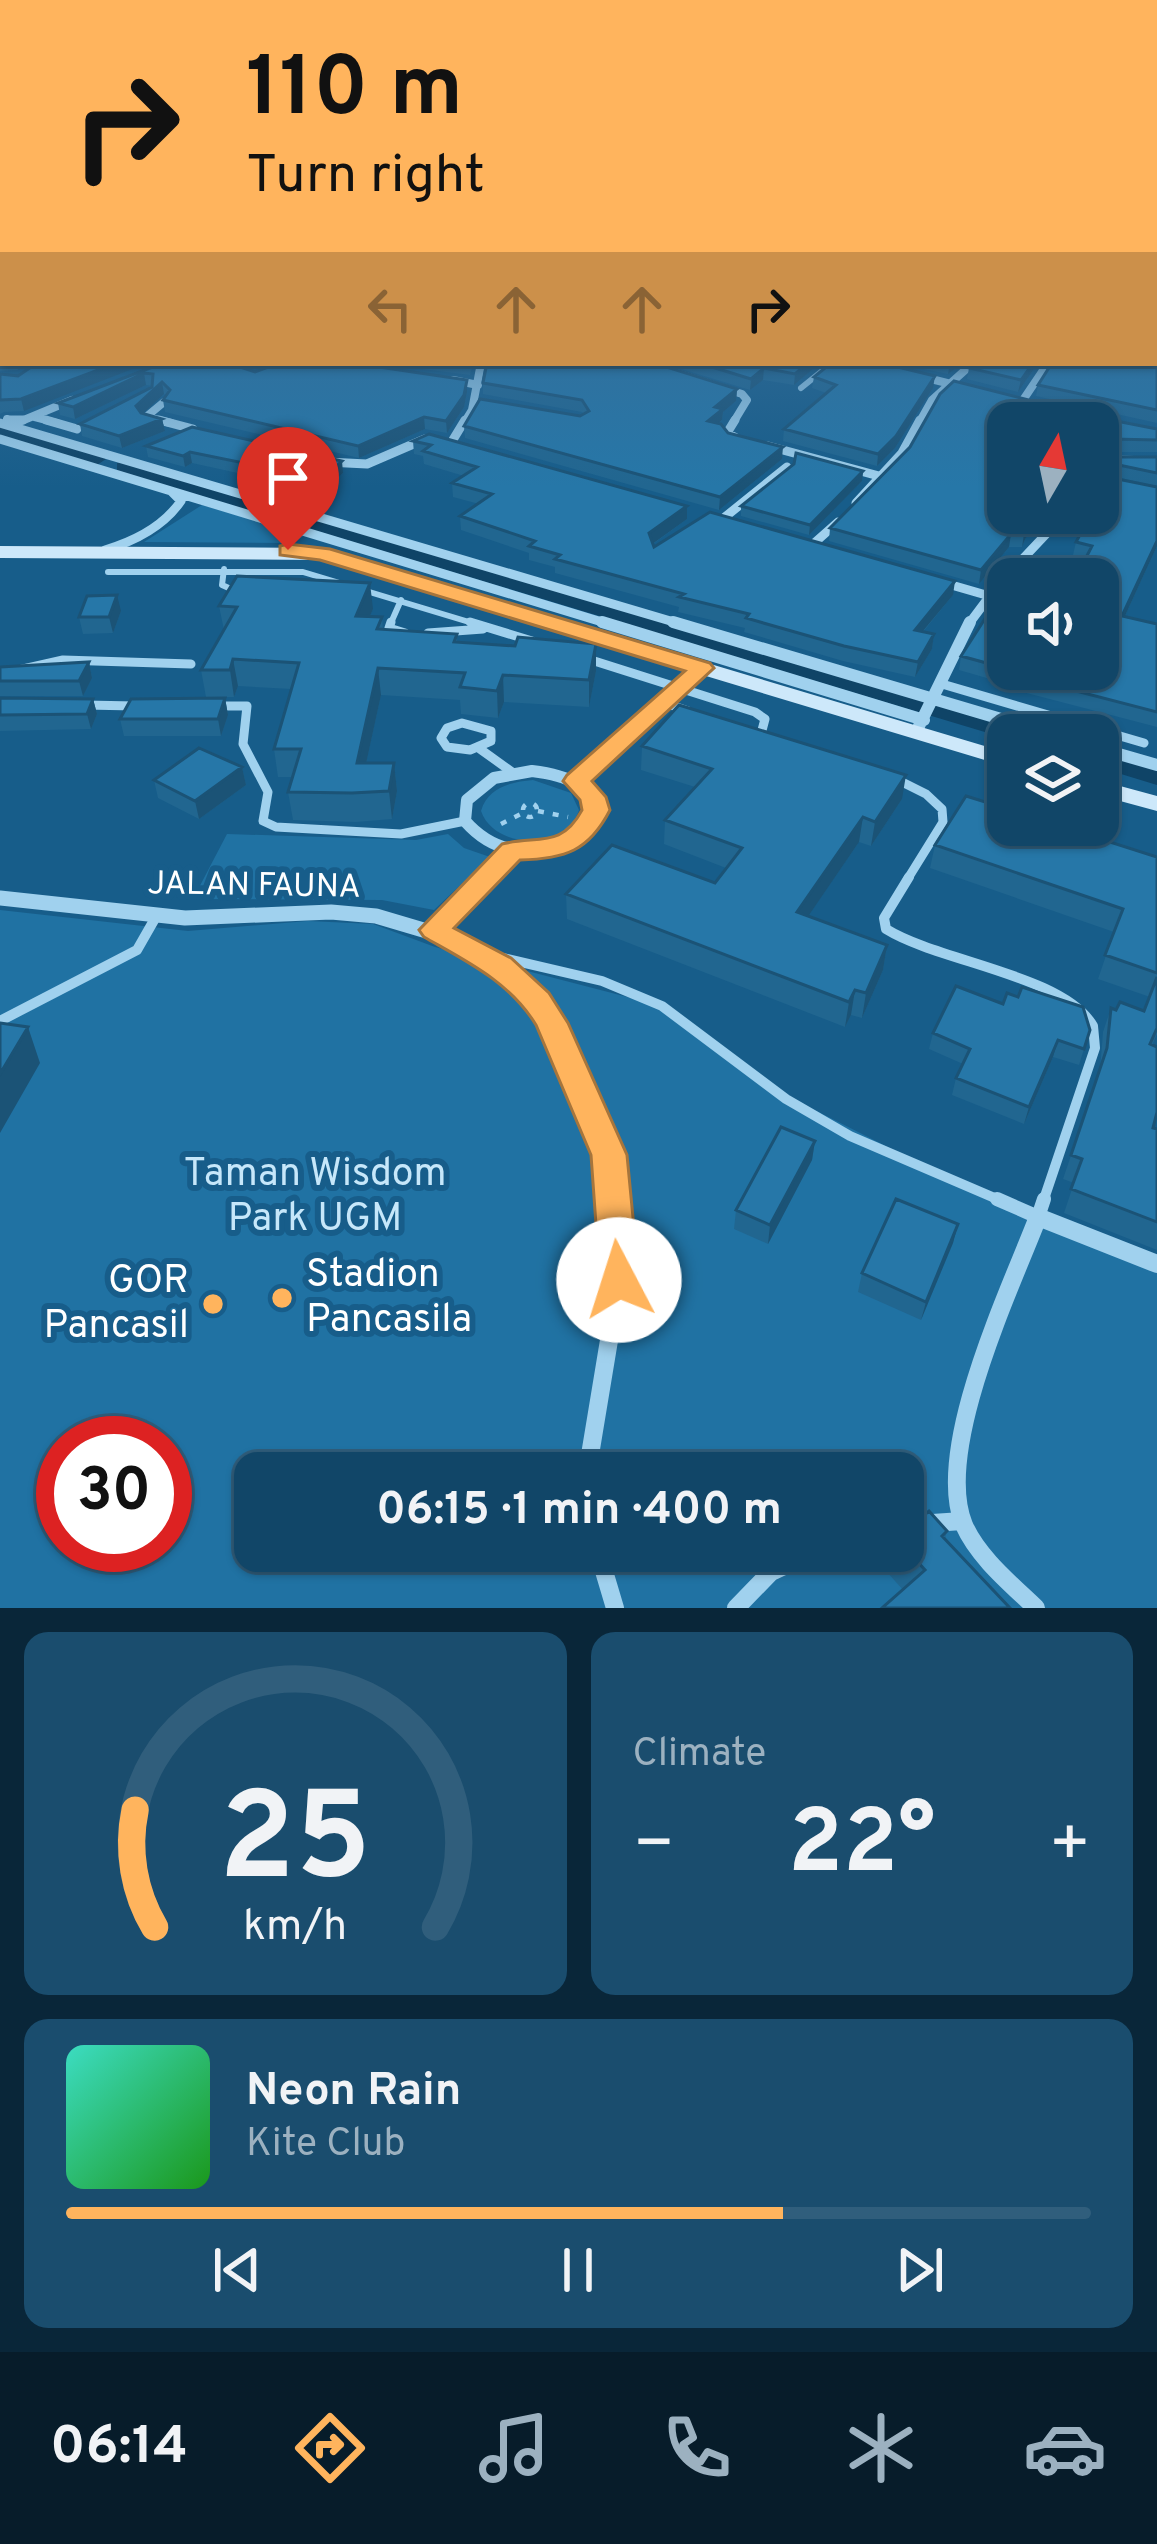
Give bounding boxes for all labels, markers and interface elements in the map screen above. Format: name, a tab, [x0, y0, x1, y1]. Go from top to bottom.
text: 110 m	[246, 39, 463, 145]
icon: right	[48, 48, 204, 204]
text: Turn right	[246, 143, 485, 212]
icon: left	[357, 276, 423, 342]
icon: ahead	[483, 276, 549, 342]
icon: ahead	[609, 276, 675, 342]
icon: right	[735, 276, 801, 342]
north arrow	[987, 402, 1119, 534]
map controls	[987, 402, 1119, 846]
pin	[237, 427, 339, 550]
icon: arrive	[255, 445, 321, 511]
button: sound	[987, 558, 1119, 690]
button: layers	[987, 714, 1119, 846]
street label: JALAN FAUNA	[147, 864, 361, 910]
park label: Taman Wisdom Park UGM	[184, 1151, 446, 1245]
position arrow	[556, 1217, 682, 1343]
place label: Stadion Pancasila	[306, 1252, 472, 1346]
place label: GOR Pancasil	[44, 1258, 189, 1352]
marker: Stadion Pancasila	[269, 1285, 295, 1311]
marker: GOR Pancasil	[200, 1291, 226, 1317]
speed limit sign: 30	[36, 1416, 192, 1572]
text: 06:15 · 1 min · 400 m	[376, 1483, 782, 1540]
text: Climate	[633, 1731, 766, 1780]
text: 25	[219, 1766, 372, 1924]
text: 22°	[788, 1791, 936, 1904]
text: −	[633, 1806, 675, 1889]
text: +	[1048, 1806, 1091, 1889]
text: km/h	[243, 1900, 347, 1954]
text: Neon Rain	[246, 2064, 462, 2121]
text: Kite Club	[246, 2121, 405, 2170]
icon: previous	[204, 2237, 270, 2303]
icon: pause	[545, 2237, 611, 2303]
icon: next	[887, 2237, 953, 2303]
icon: directions	[288, 2406, 372, 2490]
icon: music	[472, 2406, 556, 2490]
icon: phone	[655, 2406, 739, 2490]
icon: climate	[839, 2406, 923, 2490]
icon: car	[1023, 2406, 1107, 2490]
text: 06:14	[50, 2414, 188, 2483]

